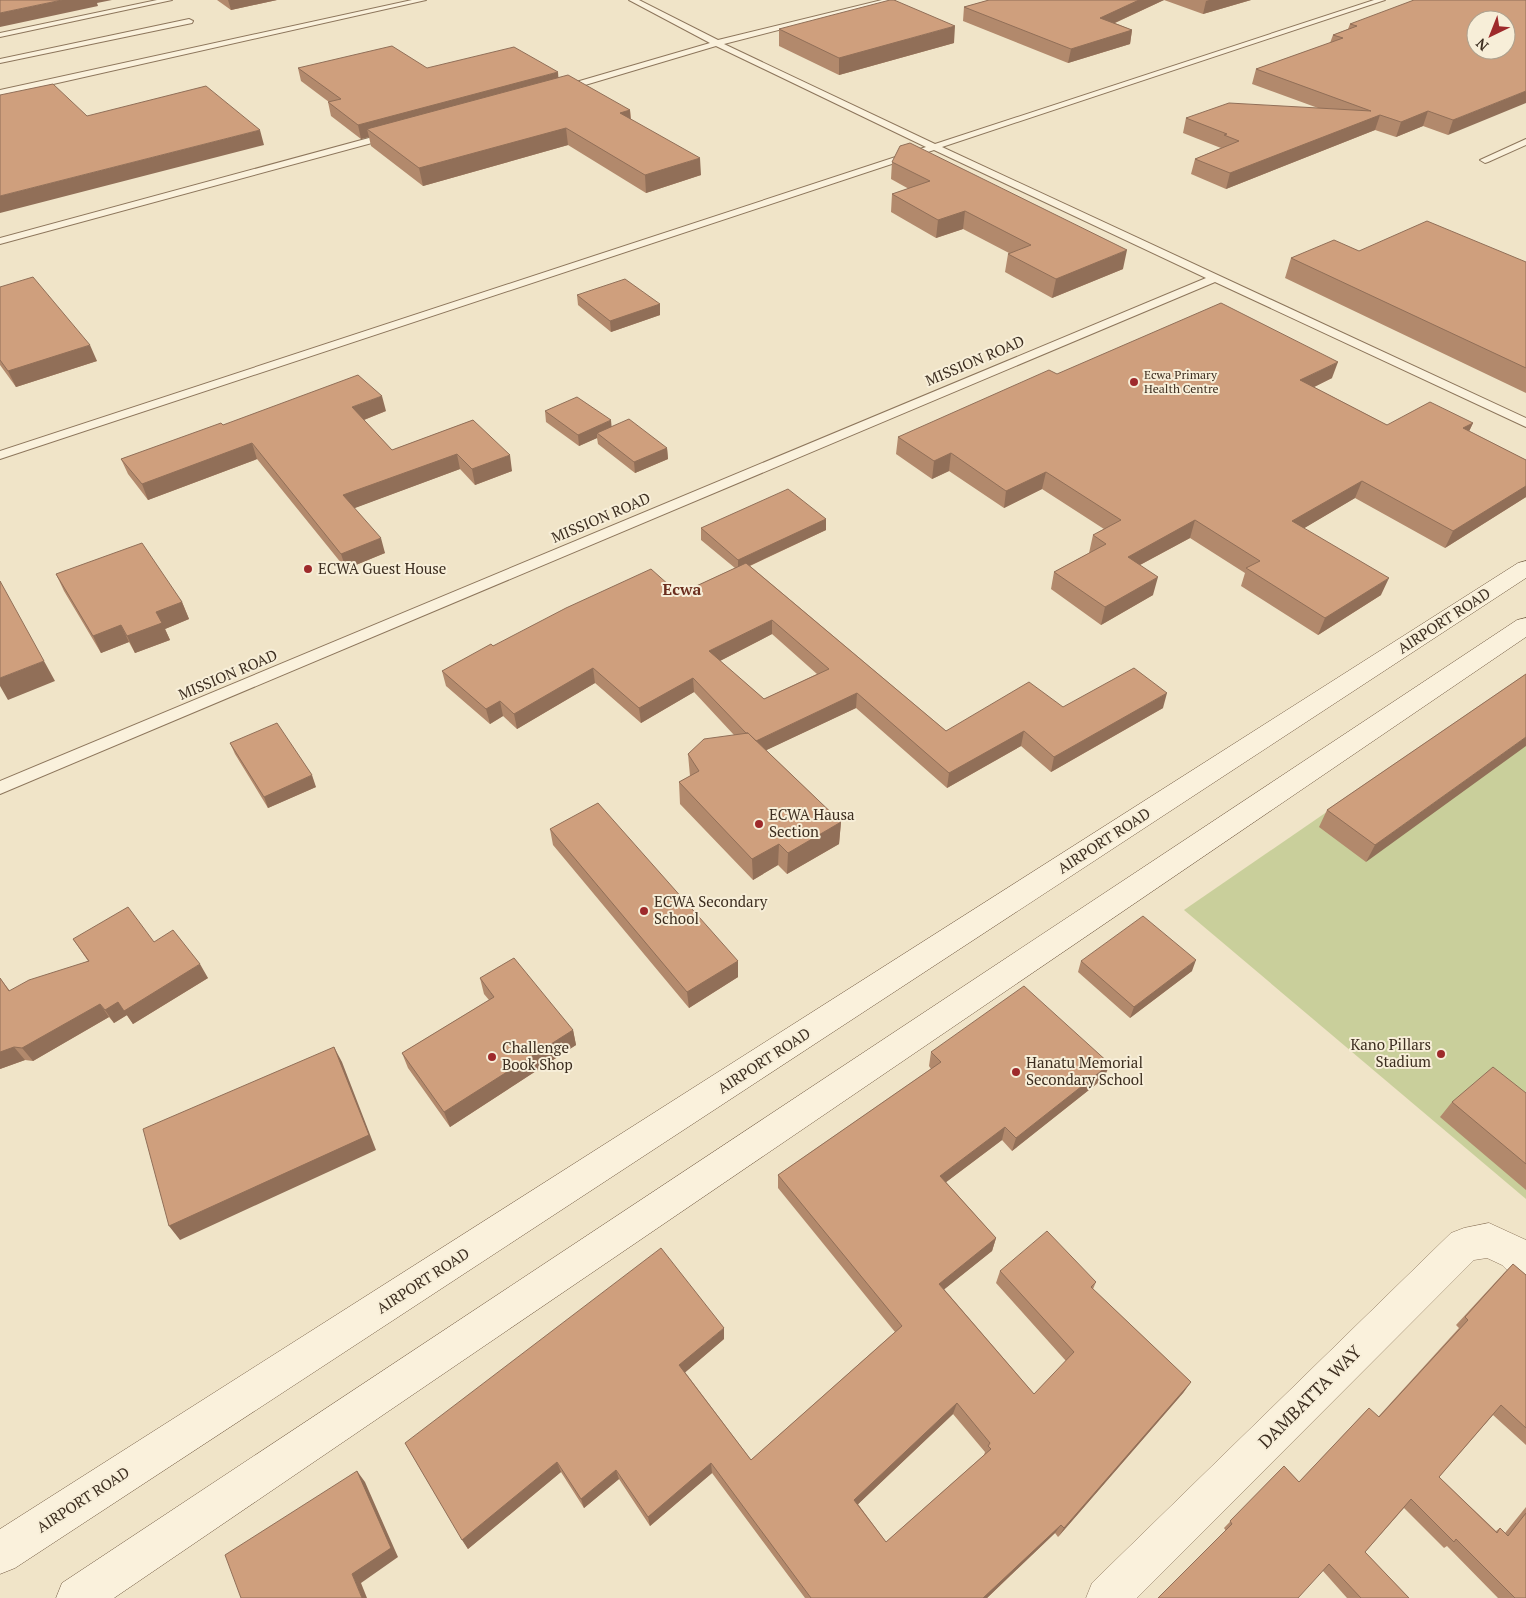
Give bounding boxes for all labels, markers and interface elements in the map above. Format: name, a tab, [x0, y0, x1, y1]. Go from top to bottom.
north arrow	[1466, 10, 1516, 60]
text: N	[1471, 34, 1492, 55]
street label: MISSION ROAD	[922, 330, 1027, 390]
place label: Ecwa Primary Health Centre	[1144, 367, 1219, 396]
marker: Ecwa Primary Health Centre	[1128, 376, 1140, 388]
street label: MISSION ROAD	[548, 487, 653, 547]
place label: ECWA Guest House	[318, 558, 446, 578]
marker: ECWA Guest House	[302, 563, 314, 575]
district label: Ecwa	[663, 578, 702, 600]
street label: AIRPORT ROAD	[1393, 583, 1494, 658]
street label: MISSION ROAD	[175, 644, 280, 704]
street label: AIRPORT ROAD	[1053, 803, 1154, 878]
place label: ECWA Hausa Section	[769, 804, 855, 841]
marker: ECWA Hausa Section	[753, 818, 765, 830]
place label: ECWA Secondary School	[654, 891, 768, 928]
marker: ECWA Secondary School	[638, 905, 650, 917]
street label: AIRPORT ROAD	[713, 1023, 814, 1098]
place label: Kano Pillars Stadium	[1351, 1034, 1431, 1071]
place label: Challenge Book Shop	[502, 1037, 573, 1074]
marker: Kano Pillars Stadium	[1435, 1048, 1447, 1060]
marker: Challenge Book Shop	[486, 1051, 498, 1063]
place label: Hanatu Memorial Secondary School	[1026, 1052, 1144, 1089]
marker: Hanatu Memorial Secondary School	[1010, 1066, 1022, 1078]
street label: AIRPORT ROAD	[372, 1243, 473, 1318]
street label: DAMBATTA WAY	[1253, 1339, 1366, 1453]
street label: AIRPORT ROAD	[32, 1462, 133, 1537]

